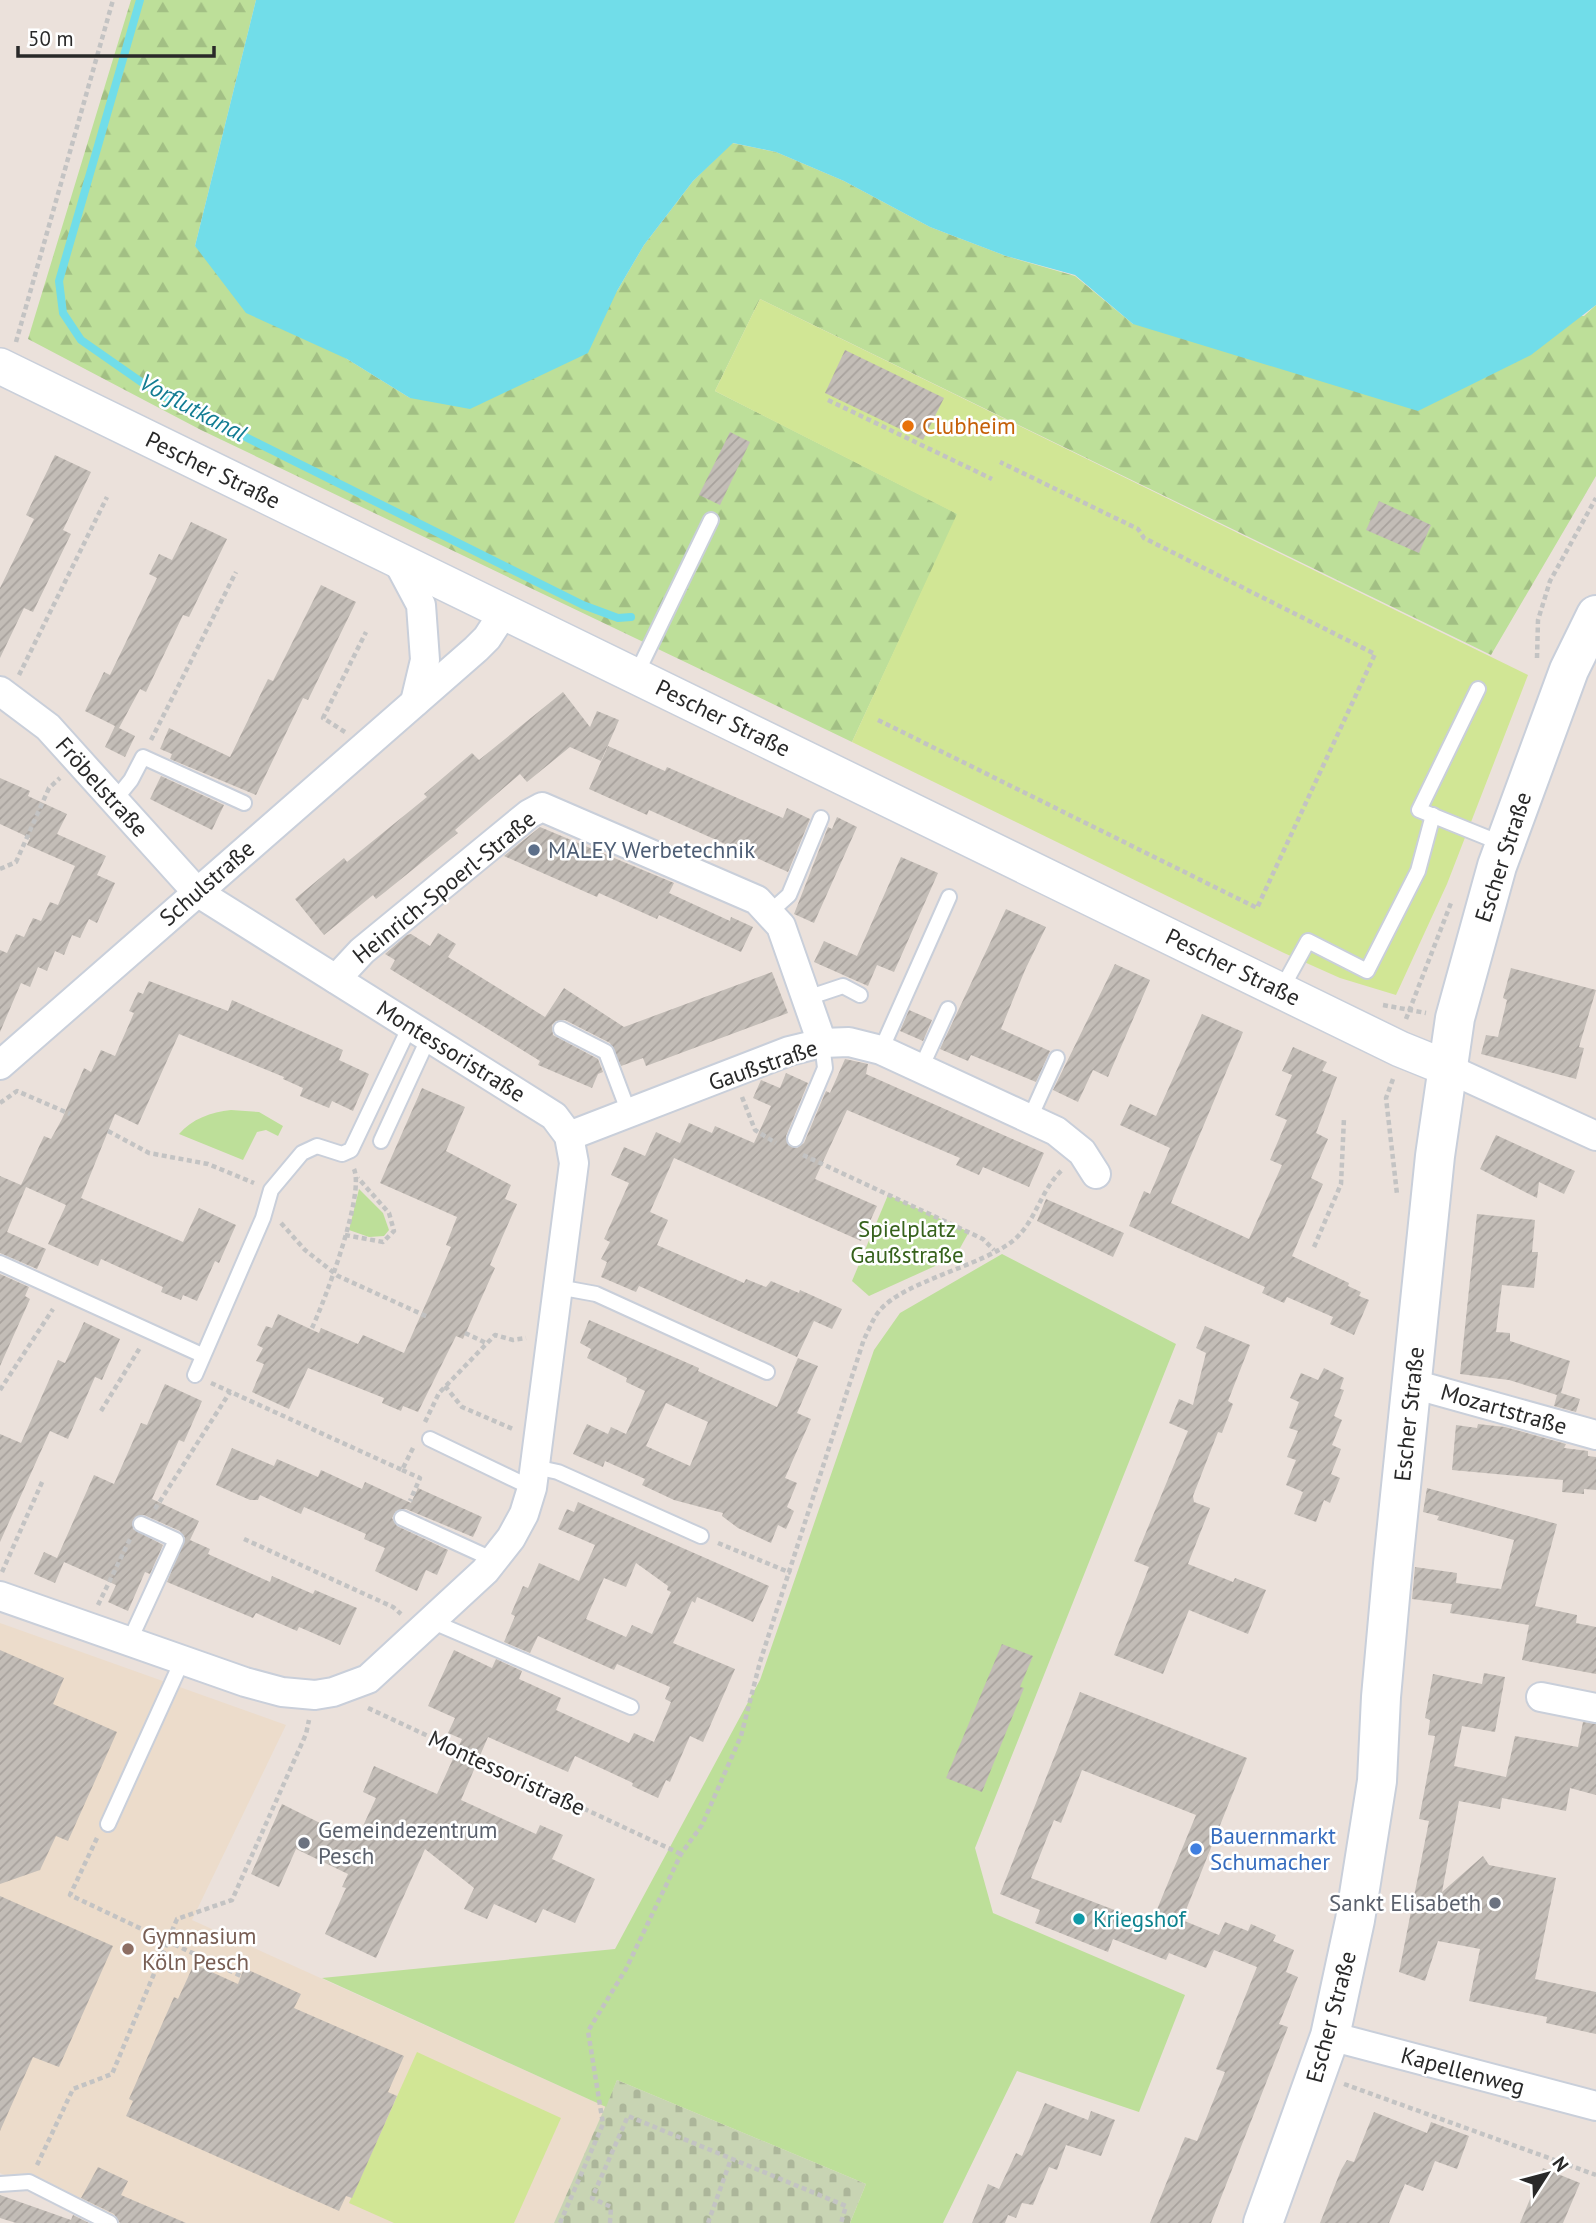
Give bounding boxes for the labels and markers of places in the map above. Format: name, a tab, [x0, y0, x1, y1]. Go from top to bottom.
place label: Clubheim	[922, 411, 1016, 440]
marker: Clubheim	[900, 418, 916, 434]
place label: MALEY Werbetechnik	[548, 835, 755, 864]
marker: MALEY Werbetechnik	[526, 842, 542, 858]
place label: Gemeindezentrum Pesch	[318, 1815, 498, 1870]
place label: Bauernmarkt Schumacher	[1210, 1821, 1336, 1876]
marker: Gemeindezentrum Pesch	[296, 1835, 312, 1851]
marker: Bauernmarkt Schumacher	[1188, 1841, 1204, 1857]
place label: Sankt Elisabeth	[1329, 1888, 1481, 1917]
marker: Sankt Elisabeth	[1487, 1895, 1503, 1911]
place label: Kriegshof	[1093, 1904, 1187, 1933]
marker: Kriegshof	[1071, 1911, 1087, 1927]
place label: Gymnasium Köln Pesch	[142, 1921, 256, 1976]
marker: Gymnasium Köln Pesch	[120, 1941, 136, 1957]

